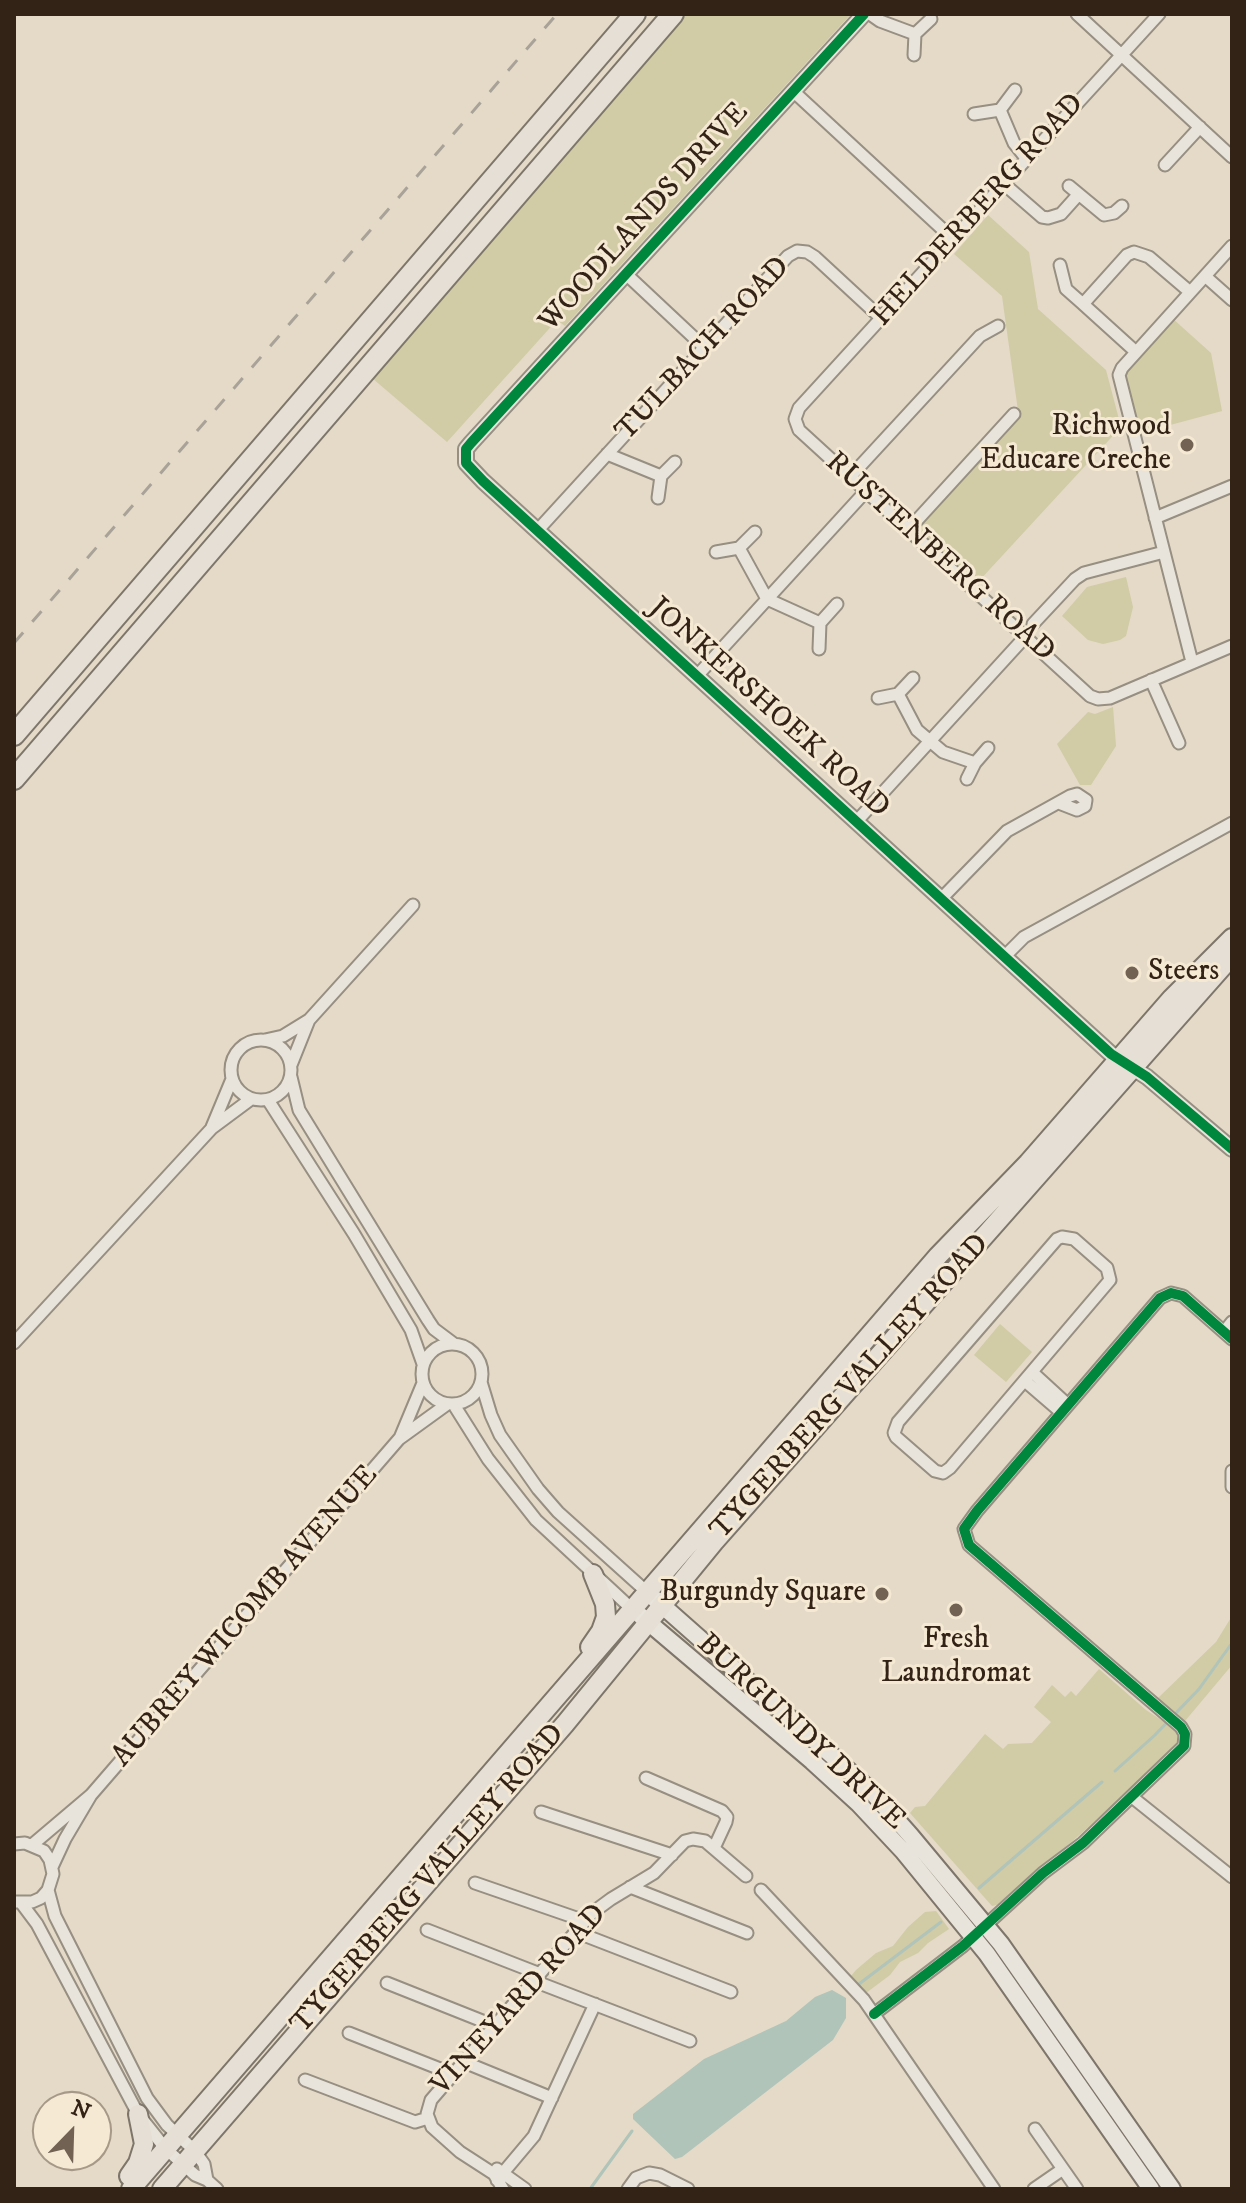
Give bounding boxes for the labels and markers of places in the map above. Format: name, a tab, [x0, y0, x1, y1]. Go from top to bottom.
place label: Richwood Educare Creche	[980, 410, 1171, 480]
marker: Richwood Educare Creche	[1178, 436, 1196, 454]
place label: Steers	[1148, 955, 1219, 991]
marker: Steers	[1123, 964, 1141, 982]
place label: Burgundy Square	[660, 1576, 866, 1612]
marker: Burgundy Square	[873, 1585, 891, 1603]
marker: Fresh Laundromat	[947, 1601, 965, 1619]
place label: Fresh Laundromat	[881, 1623, 1031, 1694]

